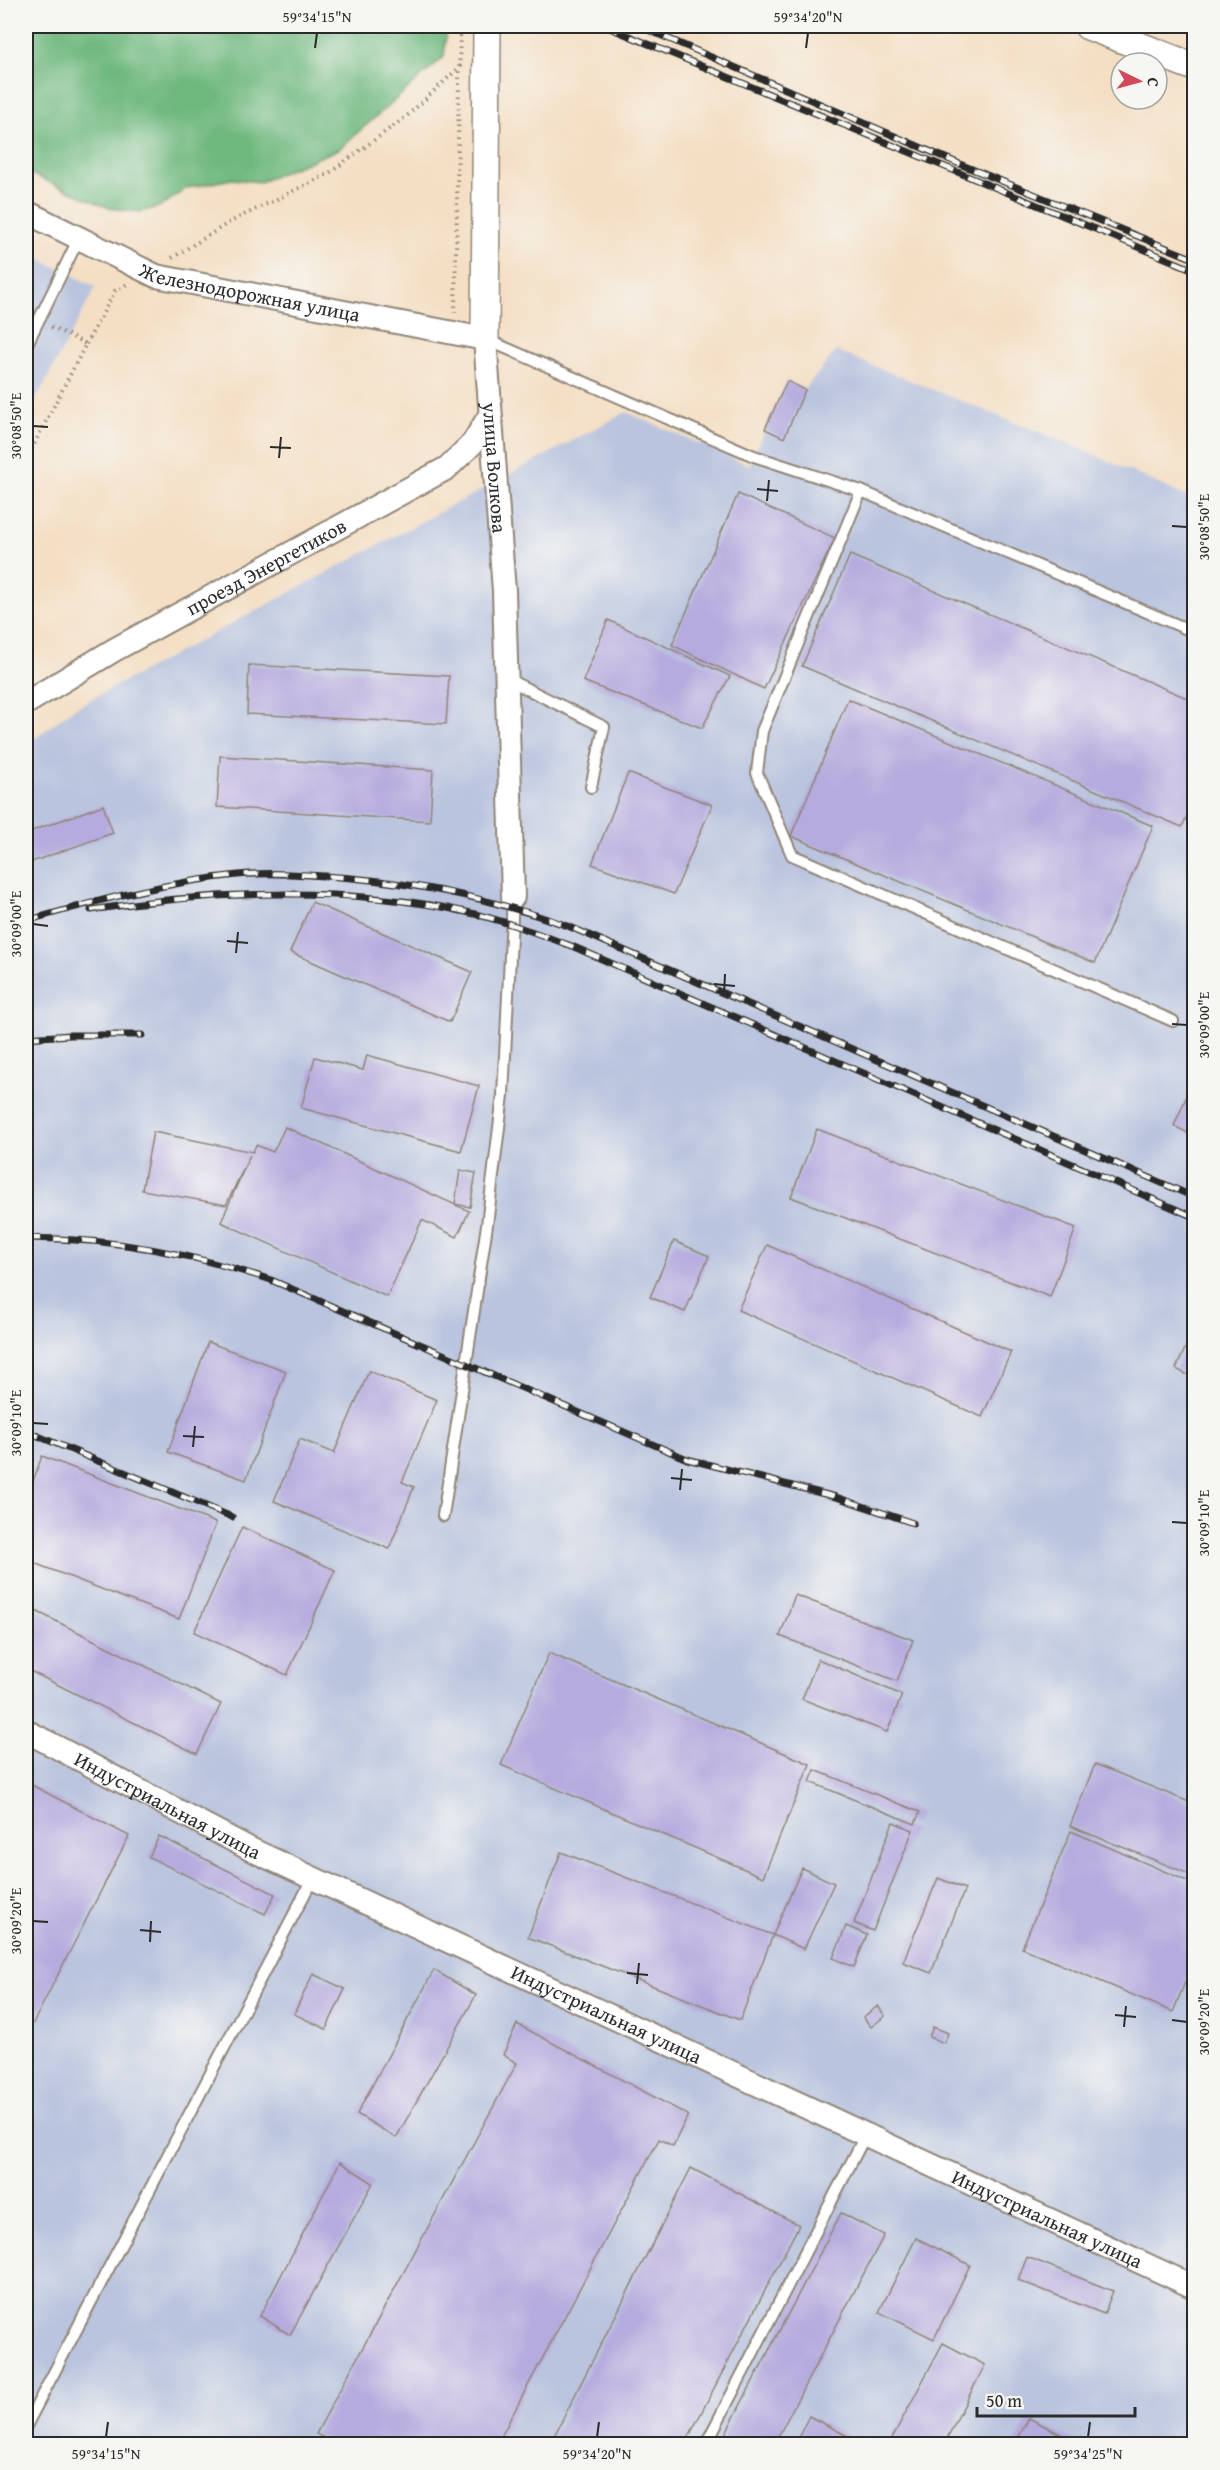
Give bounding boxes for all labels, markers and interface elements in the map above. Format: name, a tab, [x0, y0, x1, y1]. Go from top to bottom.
text: 59°34'15"N	[283, 6, 352, 27]
text: 59°34'20"N	[774, 6, 843, 27]
north arrow	[1109, 51, 1169, 111]
text: С	[1142, 77, 1166, 88]
street label: Железнодорожная улица	[134, 255, 363, 329]
text: 30°08'50"E	[5, 392, 26, 459]
street label: улица Волкова	[476, 400, 515, 535]
text: 30°08'50"E	[1193, 493, 1214, 560]
street label: проезд Энергетиков	[180, 511, 351, 622]
text: 30°09'00"E	[5, 890, 26, 957]
text: 30°09'00"E	[1193, 991, 1214, 1058]
text: 30°09'10"E	[5, 1389, 26, 1456]
text: 30°09'10"E	[1193, 1489, 1214, 1556]
street label: Индустриальная улица	[69, 1744, 266, 1866]
text: 30°09'20"E	[5, 1887, 26, 1954]
street label: Индустриальная улица	[506, 1957, 707, 2071]
text: 30°09'20"E	[1193, 1988, 1214, 2055]
street label: Индустриальная улица	[947, 2162, 1148, 2275]
scale bar	[977, 2380, 1134, 2418]
text: 50 m	[986, 2387, 1022, 2414]
text: 59°34'15"N	[72, 2443, 141, 2464]
text: 59°34'20"N	[563, 2443, 632, 2464]
text: 59°34'25"N	[1054, 2443, 1123, 2464]

